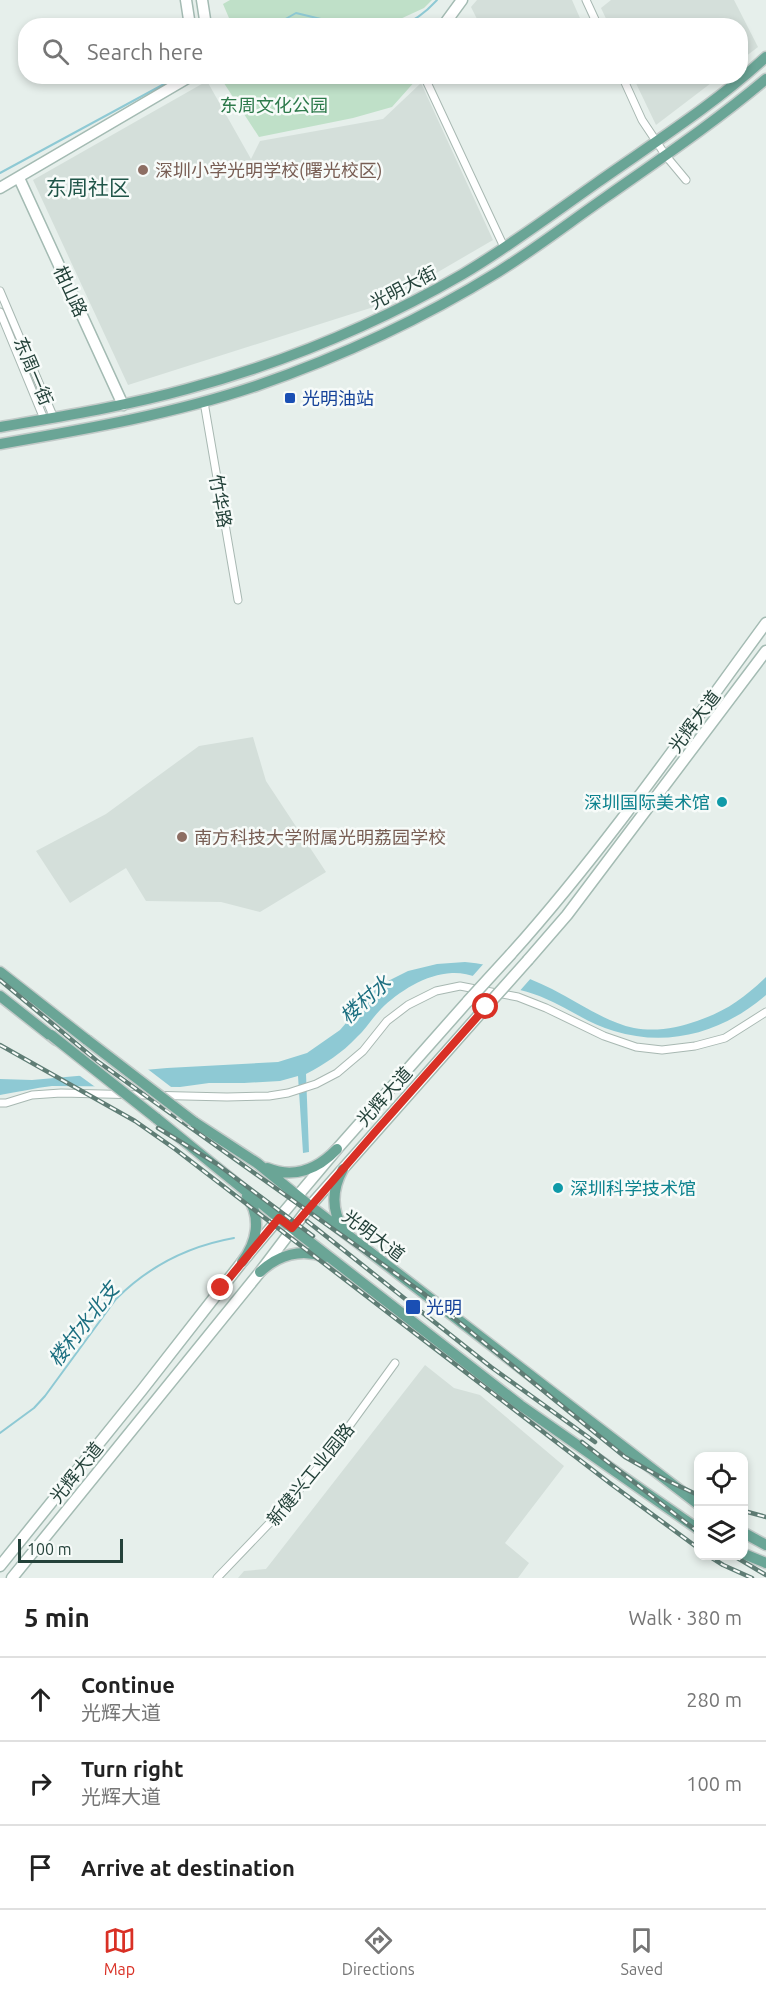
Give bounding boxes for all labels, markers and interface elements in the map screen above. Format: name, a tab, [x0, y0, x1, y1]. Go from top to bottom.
search box	[18, 18, 748, 84]
icon: search	[39, 35, 72, 68]
text: Search here	[87, 39, 203, 64]
park label: 东周文化公园	[220, 95, 328, 115]
place label: 深圳小学光明学校(曙光校区)	[155, 160, 382, 181]
marker: 深圳小学光明学校(曙光校区)	[136, 163, 150, 177]
district label: 东周社区	[46, 175, 130, 199]
street label: 柑山路	[51, 262, 91, 320]
street label: 光明大街	[366, 262, 440, 312]
street label: 东周一街	[11, 334, 57, 408]
place label: 光明油站	[302, 388, 374, 408]
marker: 光明油站	[283, 391, 297, 405]
street label: 竹华路	[206, 473, 236, 529]
street label: 光辉大道	[664, 686, 724, 756]
place label: 深圳国际美术馆	[584, 792, 710, 812]
marker: 深圳国际美术馆	[715, 795, 729, 809]
place label: 南方科技大学附属光明荔园学校	[194, 827, 446, 847]
marker: 南方科技大学附属光明荔园学校	[175, 830, 189, 844]
water label: 楼村水	[335, 970, 396, 1028]
route start	[472, 993, 498, 1019]
street label: 光辉大道	[352, 1063, 416, 1129]
place label: 深圳科学技术馆	[570, 1178, 696, 1198]
marker: 深圳科学技术馆	[551, 1181, 565, 1195]
street label: 光明大道	[339, 1205, 409, 1265]
route end	[207, 1274, 233, 1300]
water label: 楼村水北支	[43, 1276, 124, 1370]
place label: 光明	[426, 1297, 462, 1317]
marker: 光明	[404, 1298, 422, 1316]
street label: 新健兴工业园路	[263, 1419, 357, 1529]
street label: 光辉大道	[46, 1438, 106, 1506]
map controls	[694, 1452, 748, 1560]
button: locate	[694, 1452, 748, 1506]
button: layers	[694, 1506, 748, 1560]
scale bar	[18, 1536, 123, 1564]
text: 100 m	[27, 1540, 72, 1558]
text: 5 min	[24, 1603, 90, 1632]
text: Walk · 380 m	[629, 1606, 742, 1629]
text: Continue	[81, 1672, 175, 1697]
icon: ahead	[24, 1683, 57, 1716]
text: 280 m	[686, 1688, 742, 1711]
text: 光辉大道	[81, 1701, 161, 1724]
text: Turn right	[81, 1756, 183, 1781]
icon: right	[24, 1767, 57, 1800]
text: 100 m	[686, 1772, 742, 1795]
text: 光辉大道	[81, 1785, 161, 1808]
icon: arrive	[24, 1851, 57, 1884]
text: Arrive at destination	[81, 1855, 295, 1880]
tab: Map	[103, 1924, 136, 1978]
tab: Directions	[342, 1924, 415, 1978]
tab: Saved	[621, 1924, 663, 1978]

